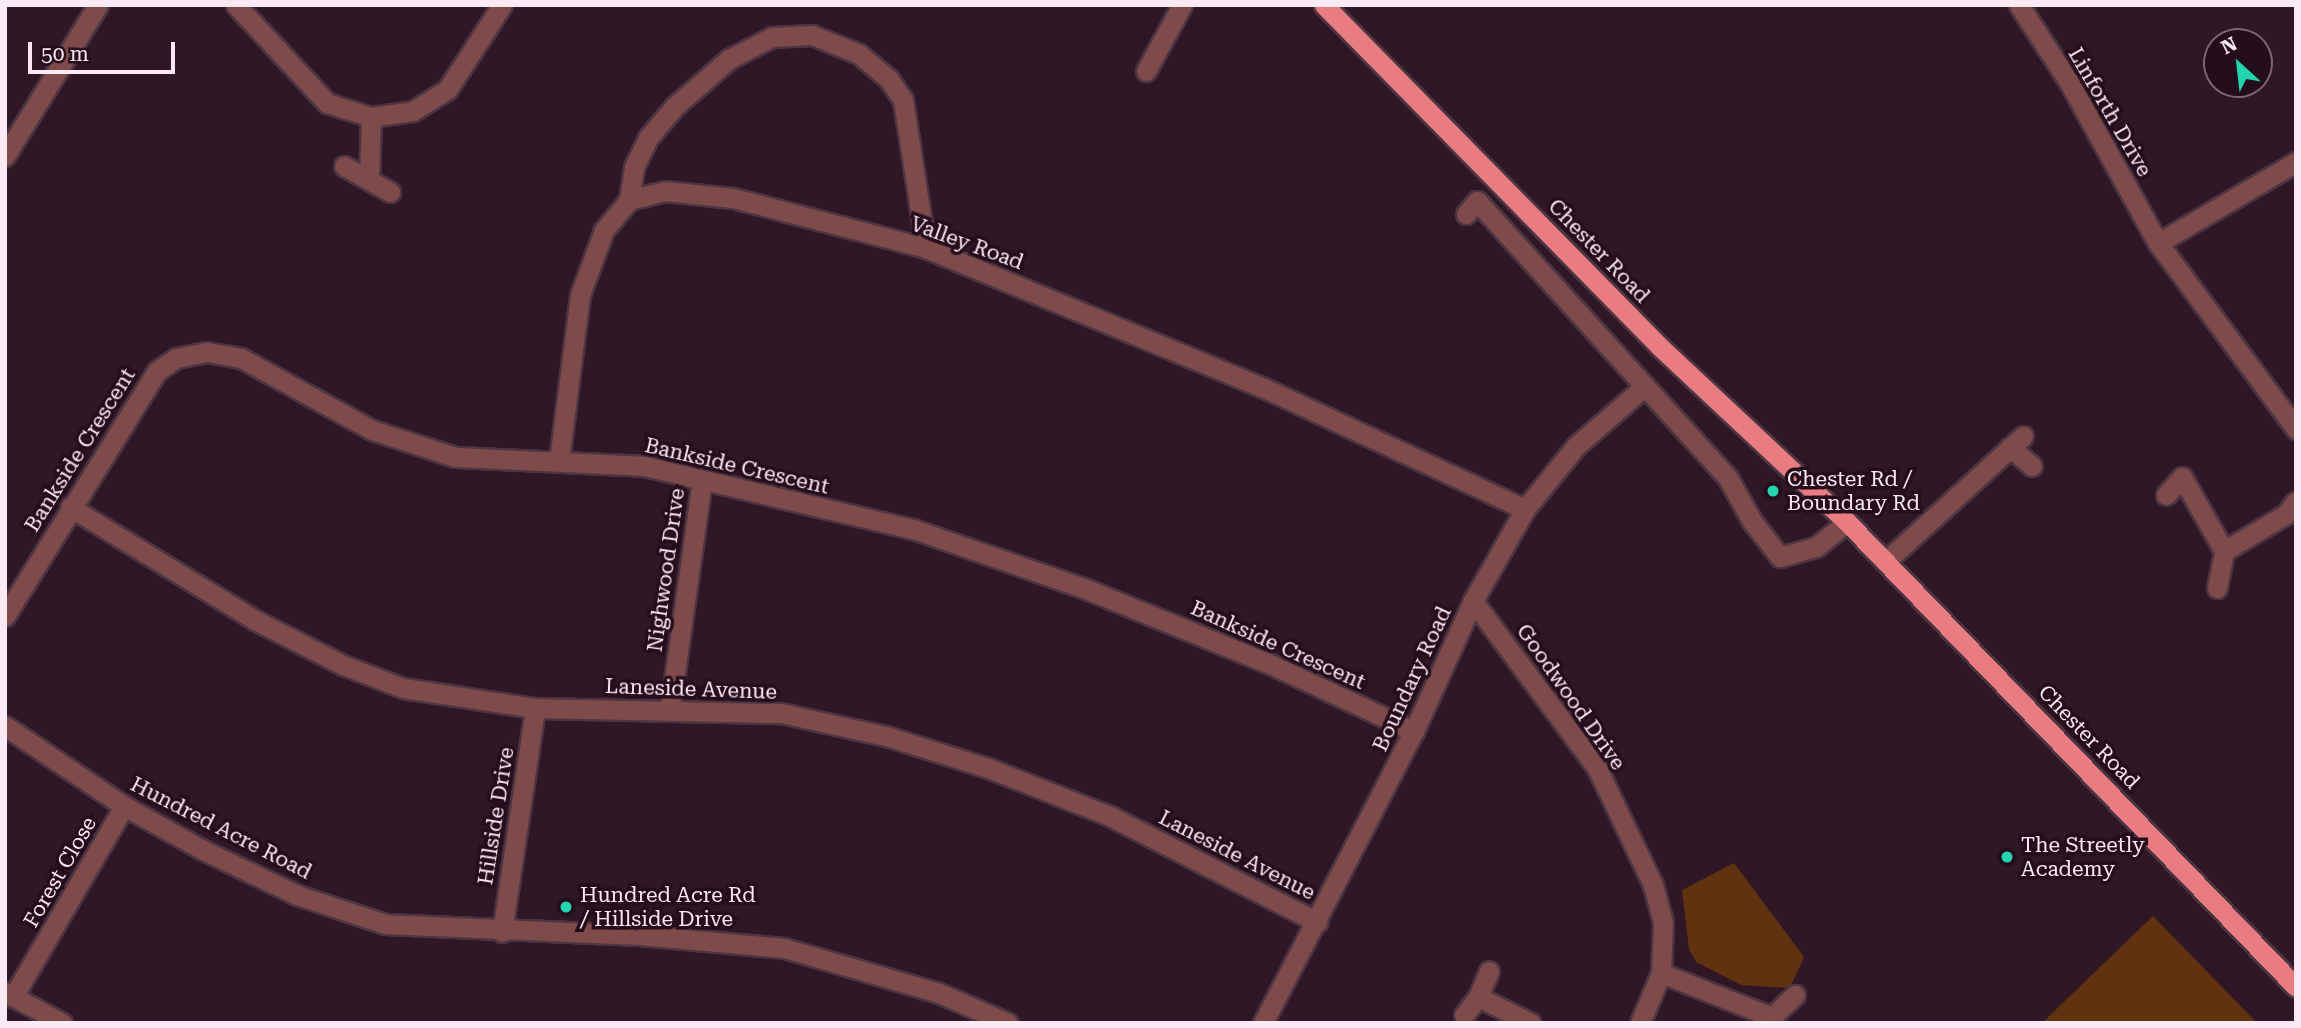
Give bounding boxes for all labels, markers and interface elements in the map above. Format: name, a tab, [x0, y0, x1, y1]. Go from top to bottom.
scale bar	[32, 28, 178, 72]
north arrow	[2203, 28, 2273, 98]
text: N	[2217, 32, 2241, 59]
text: 50 m	[41, 42, 89, 66]
street label: Linforth Drive	[2063, 43, 2157, 181]
street label: Chester Road	[1543, 194, 1655, 308]
street label: Valley Road	[907, 211, 1027, 275]
street label: Bankside Crescent	[19, 363, 141, 537]
street label: Bankside Crescent	[642, 433, 832, 499]
place label: Chester Rd / Boundary Rd	[1787, 466, 1920, 516]
marker: Chester Rd / Boundary Rd	[1765, 483, 1781, 499]
street label: Nighwood Drive	[642, 486, 690, 654]
street label: Bankside Crescent	[1187, 595, 1369, 695]
street label: Boundary Road	[1367, 603, 1457, 755]
street label: Goodwood Drive	[1511, 619, 1631, 775]
street label: Laneside Avenue	[605, 673, 777, 705]
street label: Chester Road	[2033, 680, 2145, 794]
street label: Hillside Drive	[473, 745, 519, 887]
street label: Hundred Acre Road	[126, 771, 316, 885]
street label: Laneside Avenue	[1155, 805, 1319, 905]
street label: Forest Close	[18, 812, 102, 932]
place label: The Streetly Academy	[2021, 832, 2145, 882]
marker: The Streetly Academy	[1999, 849, 2015, 865]
place label: Hundred Acre Rd / Hillside Drive	[580, 882, 756, 932]
marker: Hundred Acre Rd / Hillside Drive	[558, 899, 574, 915]

